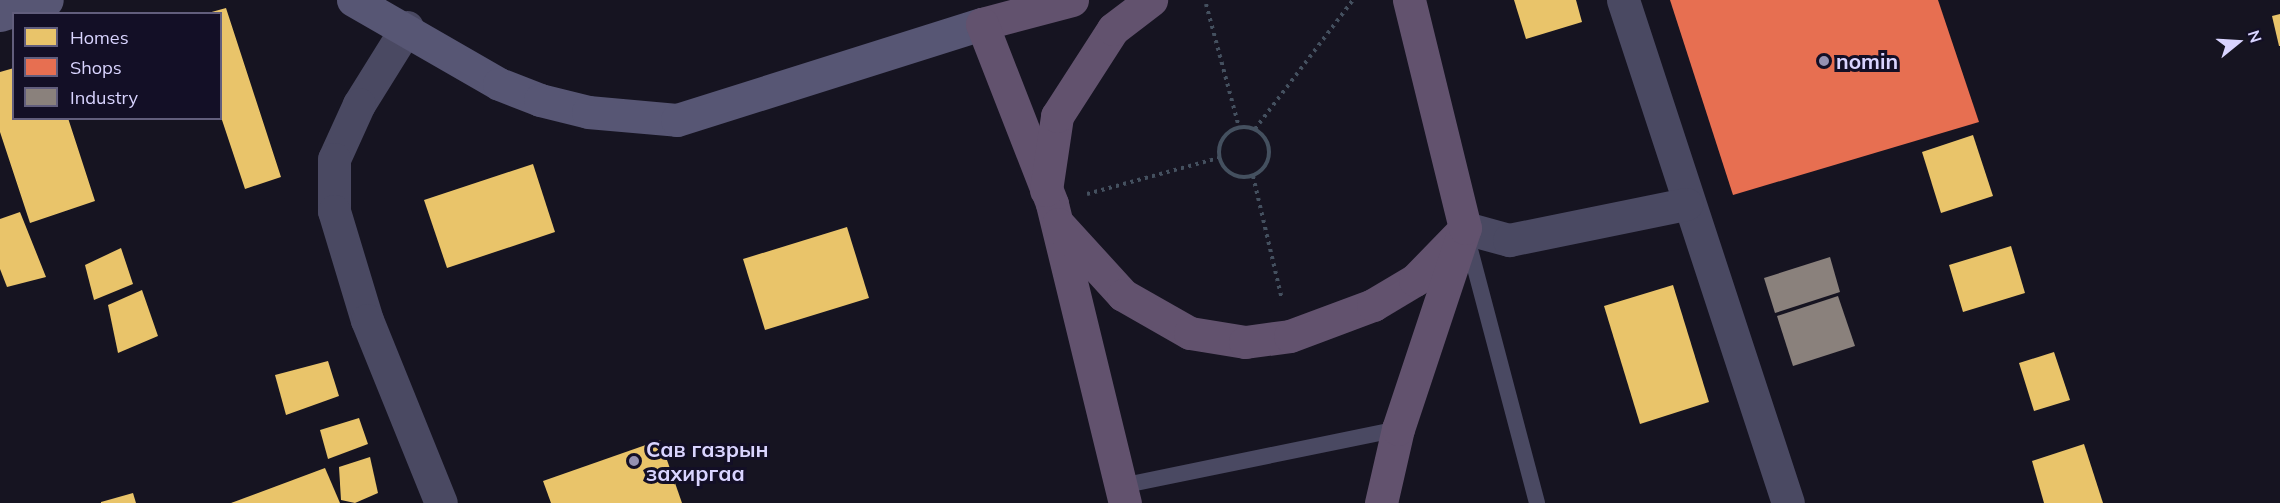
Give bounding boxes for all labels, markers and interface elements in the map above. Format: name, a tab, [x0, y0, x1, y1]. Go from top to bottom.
legend	[12, 12, 222, 120]
north arrow	[2208, 12, 2268, 72]
text: Homes	[70, 26, 129, 49]
text: N	[2244, 28, 2266, 45]
place label: nomin	[1836, 48, 1898, 74]
marker: nomin	[1817, 54, 1831, 68]
text: Shops	[70, 56, 122, 79]
text: Industry	[70, 86, 138, 109]
place label: Сав газрын захиргаа	[646, 436, 769, 486]
marker: Сав газрын захиргаа	[627, 454, 641, 468]

